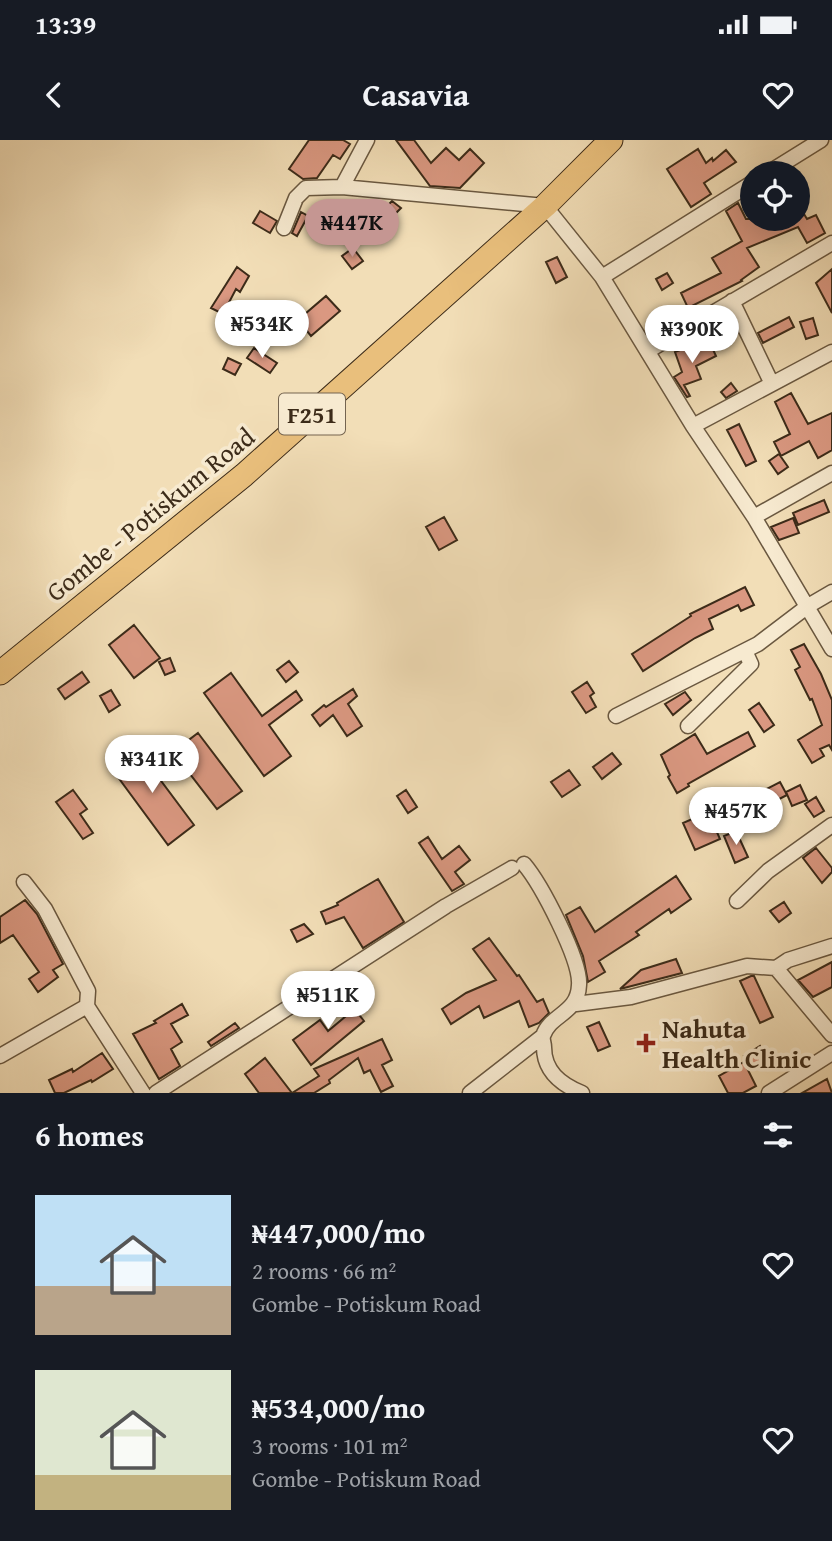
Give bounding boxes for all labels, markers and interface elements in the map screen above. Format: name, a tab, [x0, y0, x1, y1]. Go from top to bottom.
text: 13:39	[35, 5, 96, 44]
text: Casavia	[363, 71, 469, 118]
icon: back	[35, 76, 73, 114]
icon: heart	[759, 76, 797, 114]
map controls	[740, 161, 810, 231]
button: locate	[740, 161, 810, 231]
pin: ₦447K	[303, 200, 401, 259]
text: ₦447K	[321, 205, 383, 238]
pin: ₦534K	[213, 300, 311, 360]
text: ₦534K	[231, 306, 293, 339]
pin: ₦390K	[643, 306, 741, 365]
text: ₦390K	[661, 311, 723, 344]
road number: F251	[279, 394, 345, 435]
street label: Gombe - Potiskum Road	[37, 417, 263, 611]
pin: ₦341K	[103, 736, 201, 795]
text: ₦341K	[121, 741, 183, 774]
pin: ₦457K	[687, 788, 785, 847]
text: ₦457K	[705, 793, 767, 826]
pin: ₦511K	[279, 972, 377, 1031]
text: ₦511K	[297, 977, 359, 1010]
place label: Nahuta Health Clinic	[662, 1009, 811, 1078]
marker: Nahuta Health Clinic	[636, 1033, 656, 1053]
text: 6 homes	[35, 1113, 144, 1157]
icon: filters	[759, 1116, 797, 1154]
text: ₦447,000/mo	[252, 1210, 425, 1254]
icon: home	[91, 1223, 175, 1307]
icon: heart	[759, 1246, 797, 1284]
text: 2 rooms · 66 m²	[252, 1254, 396, 1287]
text: Gombe - Potiskum Road	[252, 1287, 481, 1320]
text: ₦534,000/mo	[252, 1385, 425, 1429]
icon: home	[91, 1398, 175, 1482]
icon: heart	[759, 1421, 797, 1459]
text: 3 rooms · 101 m²	[252, 1429, 407, 1462]
text: Gombe - Potiskum Road	[252, 1462, 481, 1495]

